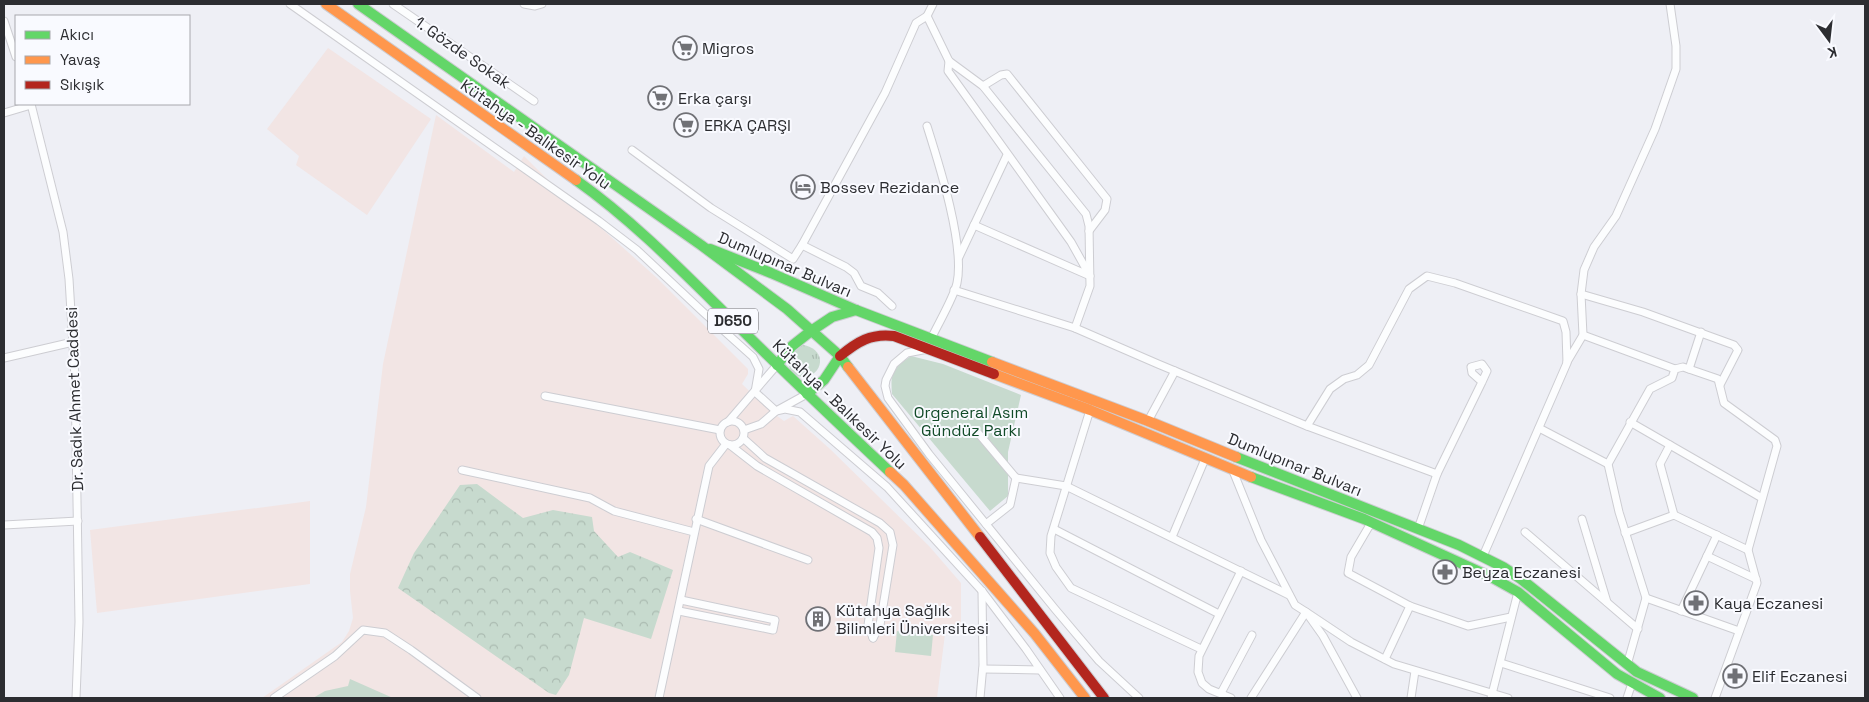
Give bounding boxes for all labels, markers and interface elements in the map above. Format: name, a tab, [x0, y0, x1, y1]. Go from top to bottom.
street label: 1. Gözde Sokak	[411, 12, 515, 93]
legend	[15, 15, 190, 105]
north arrow	[1804, 15, 1854, 65]
text: Akıcı	[60, 25, 94, 44]
supermarket icon: Migros	[672, 35, 698, 61]
place label: Migros	[702, 38, 754, 59]
text: K	[1826, 43, 1839, 62]
text: Yavaş	[60, 50, 101, 69]
text: Sıkışık	[60, 75, 104, 94]
street label: Kütahya - Balıkesir Yolu	[456, 75, 615, 194]
supermarket icon: Erka çarşı	[647, 85, 673, 111]
place label: Erka çarşı	[678, 88, 752, 109]
supermarket icon: ERKA ÇARŞI	[673, 112, 699, 138]
place label: ERKA ÇARŞI	[704, 115, 791, 136]
hotel icon: Bossev Rezidance	[790, 174, 816, 200]
place label: Bossev Rezidance	[820, 177, 959, 198]
street label: Dumlupınar Bulvarı	[715, 227, 855, 302]
street label: Dr. Sadık Ahmet Caddesi	[61, 306, 88, 492]
road number: D650	[708, 308, 758, 334]
street label: Kütahya - Balıkesir Yolu	[768, 335, 911, 474]
park label: Orgeneral Asım Gündüz Parkı	[914, 402, 1028, 441]
street label: Dumlupınar Bulvarı	[1225, 428, 1365, 501]
pharmacy icon: Beyza Eczanesi	[1432, 559, 1458, 585]
place label: Beyza Eczanesi	[1462, 562, 1581, 583]
pharmacy icon: Kaya Eczanesi	[1683, 590, 1709, 616]
place label: Kaya Eczanesi	[1714, 593, 1823, 614]
place label: Kütahya Sağlık Bilimleri Üniversitesi	[836, 600, 989, 639]
building icon: Kütahya Sağlık Bilimleri Üniversitesi	[805, 606, 831, 632]
pharmacy icon: Elif Eczanesi	[1722, 663, 1748, 689]
place label: Elif Eczanesi	[1752, 666, 1847, 687]

